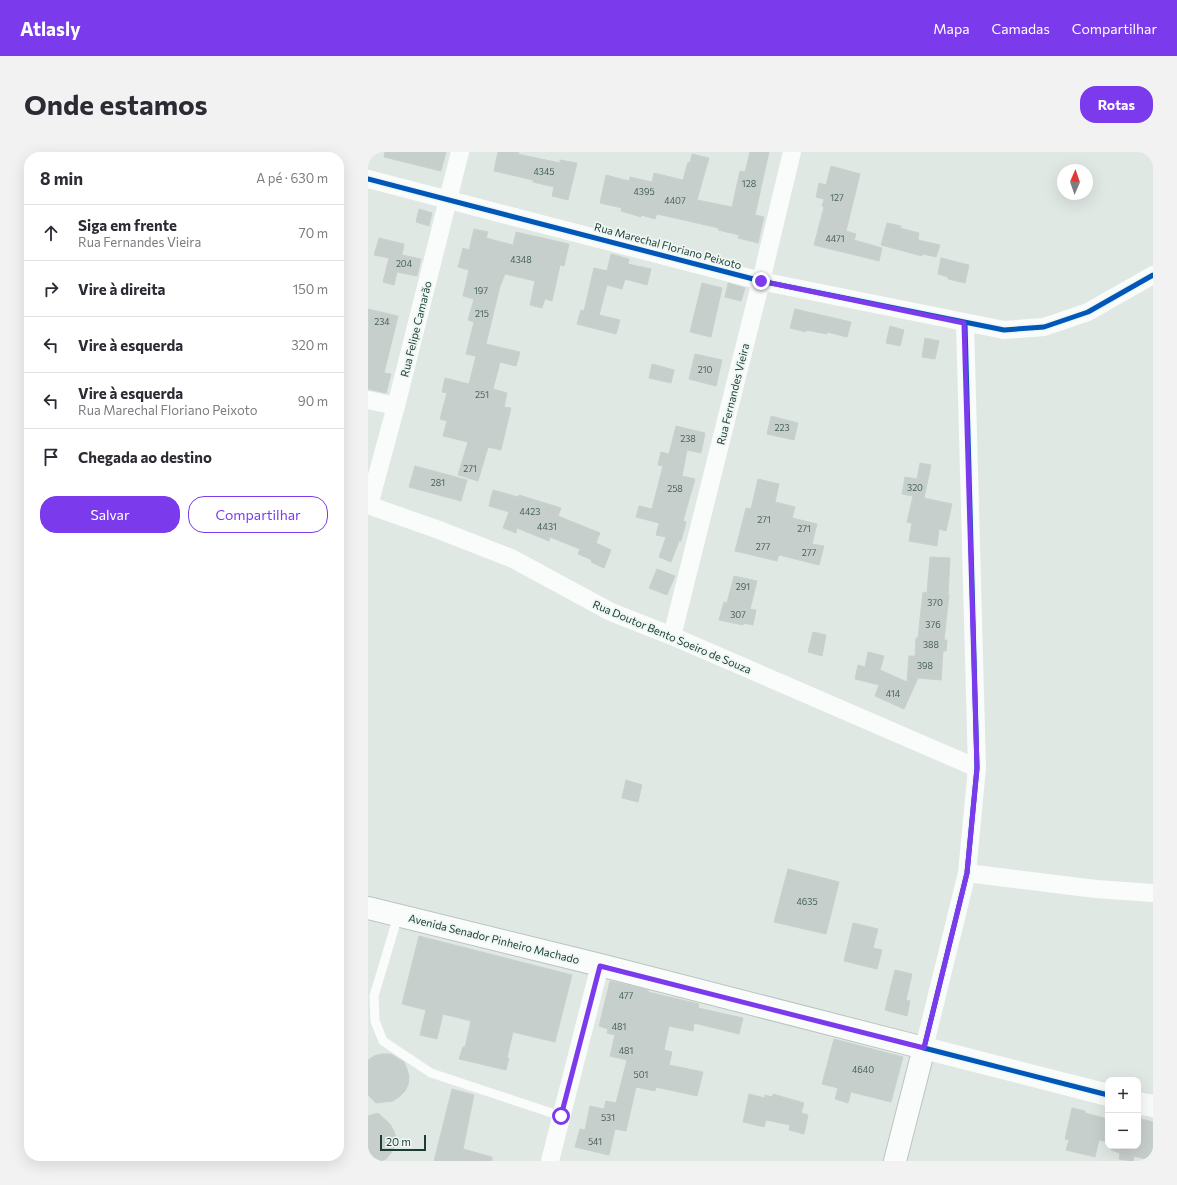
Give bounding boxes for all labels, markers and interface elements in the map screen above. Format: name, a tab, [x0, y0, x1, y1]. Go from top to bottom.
text: Atlasly	[20, 17, 81, 40]
text: Mapa	[933, 20, 970, 37]
text: Camadas	[992, 20, 1050, 37]
text: Compartilhar	[1072, 20, 1157, 37]
button: Rotas	[1080, 86, 1153, 123]
text: Onde estamos	[24, 87, 208, 121]
north arrow	[1057, 164, 1093, 200]
house number: 4345	[533, 166, 555, 177]
text: 8 min	[40, 168, 83, 189]
text: A pé · 630 m	[256, 170, 328, 186]
house number: 128	[742, 178, 756, 189]
house number: 4395	[633, 186, 655, 197]
house number: 127	[830, 192, 844, 203]
house number: 4407	[664, 195, 686, 206]
text: Siga em frente	[78, 216, 177, 234]
street label: Rua Marechal Floriano Peixoto	[593, 220, 744, 272]
icon: ahead	[40, 222, 62, 244]
text: 70 m	[299, 225, 328, 241]
house number: 4471	[825, 233, 845, 244]
text: Rua Fernandes Vieira	[78, 234, 201, 250]
house number: 4348	[510, 254, 532, 265]
house number: 204	[396, 258, 413, 269]
route end	[752, 272, 770, 290]
icon: right	[40, 278, 62, 300]
street label: Rua Felipe Camarão	[397, 279, 434, 378]
text: Vire à direita	[78, 280, 166, 298]
text: 150 m	[293, 281, 328, 297]
house number: 197	[474, 285, 488, 296]
house number: 215	[475, 308, 489, 319]
house number: 234	[374, 316, 390, 327]
icon: left	[40, 334, 62, 356]
text: Vire à esquerda	[78, 336, 183, 354]
text: 320 m	[291, 337, 328, 353]
street label: Rua Fernandes Vieira	[714, 342, 751, 446]
house number: 210	[698, 364, 712, 375]
text: Vire à esquerda	[78, 384, 183, 402]
house number: 251	[475, 389, 489, 400]
icon: left	[40, 390, 62, 412]
text: 90 m	[298, 393, 328, 409]
text: Rua Marechal Floriano Peixoto	[78, 402, 258, 418]
house number: 223	[774, 422, 790, 433]
house number: 238	[680, 433, 696, 444]
icon: arrive	[40, 446, 62, 468]
text: Chegada ao destino	[78, 448, 212, 466]
house number: 271	[463, 463, 477, 474]
house number: 281	[431, 477, 445, 488]
house number: 320	[907, 482, 923, 493]
house number: 258	[667, 483, 683, 494]
button: Salvar	[40, 496, 180, 533]
button: Compartilhar	[188, 496, 328, 533]
house number: 4423	[520, 506, 540, 517]
house number: 271	[757, 514, 771, 525]
house number: 4431	[537, 521, 557, 532]
house number: 271	[797, 523, 811, 534]
house number: 277	[756, 541, 770, 552]
house number: 277	[802, 547, 816, 558]
house number: 291	[736, 581, 750, 592]
street label: Rua Doutor Bento Soeiro de Souza	[591, 597, 754, 676]
house number: 370	[927, 597, 943, 608]
house number: 307	[730, 609, 746, 620]
house number: 376	[925, 619, 941, 630]
house number: 388	[923, 639, 939, 650]
house number: 398	[917, 660, 933, 671]
house number: 414	[886, 688, 901, 699]
house number: 4635	[796, 896, 818, 907]
street label: Avenida Senador Pinheiro Machado	[407, 911, 581, 966]
house number: 477	[619, 990, 634, 1001]
house number: 481	[612, 1021, 626, 1032]
house number: 481	[619, 1045, 633, 1056]
house number: 4640	[852, 1064, 874, 1075]
house number: 501	[634, 1069, 648, 1080]
map controls	[1105, 1077, 1141, 1149]
button: +	[1105, 1077, 1141, 1113]
route start	[552, 1107, 570, 1125]
house number: 531	[601, 1112, 615, 1123]
button: −	[1105, 1113, 1141, 1149]
scale bar	[380, 1133, 426, 1152]
text: 20 m	[386, 1135, 411, 1148]
house number: 541	[588, 1136, 602, 1147]

